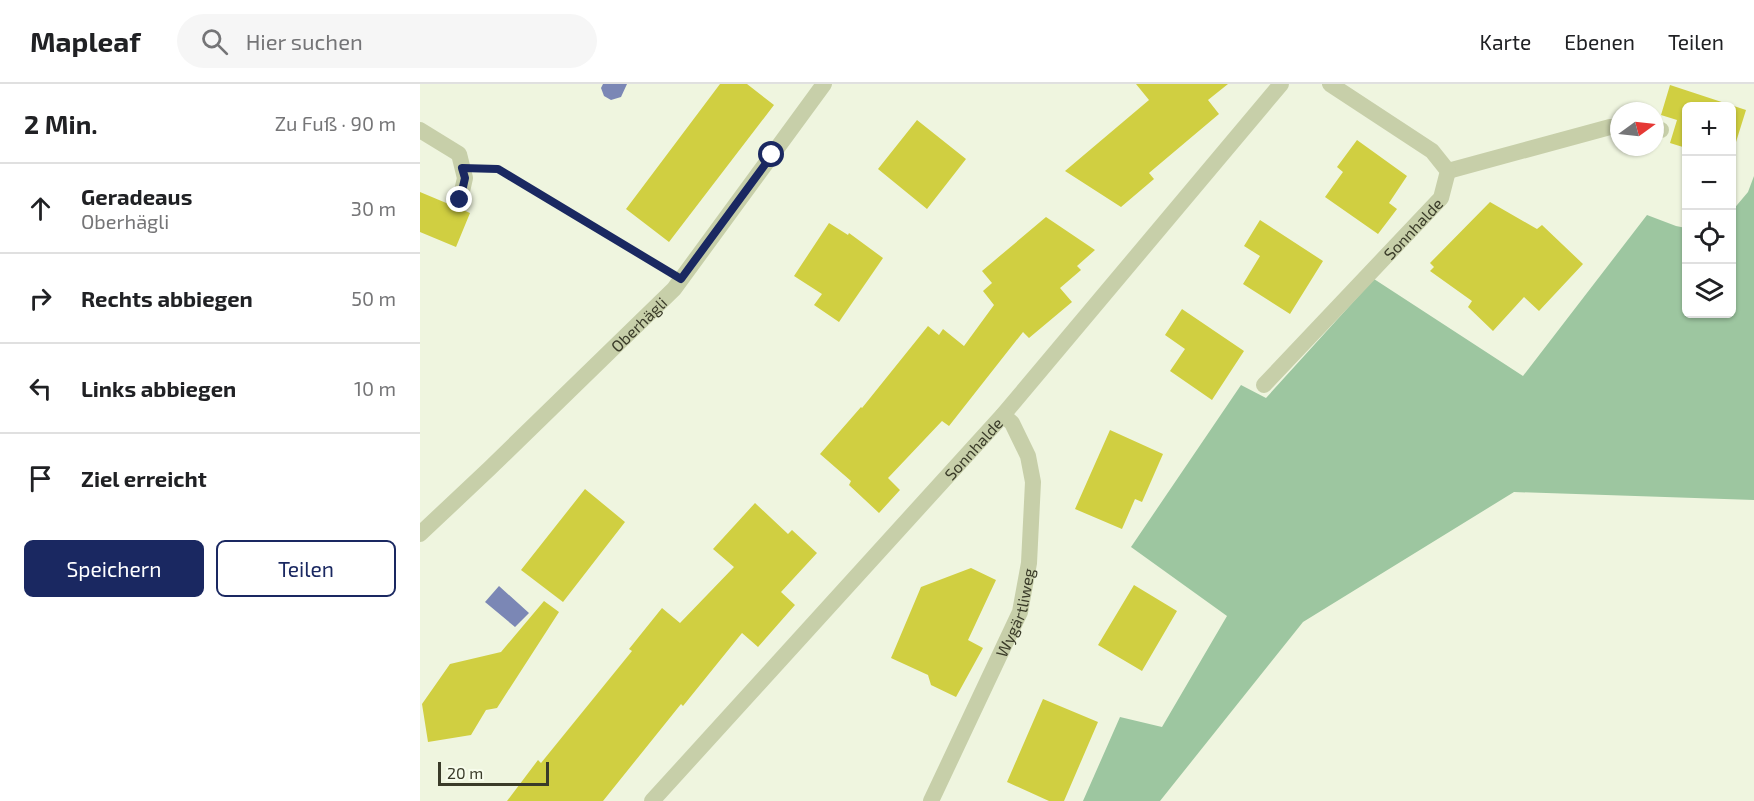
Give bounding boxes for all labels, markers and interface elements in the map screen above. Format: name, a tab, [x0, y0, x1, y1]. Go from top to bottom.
search box	[177, 14, 597, 68]
text: Mapleaf	[30, 24, 141, 58]
icon: search	[198, 25, 231, 58]
text: Hier suchen	[246, 28, 363, 54]
text: Karte	[1480, 29, 1531, 54]
text: Ebenen	[1564, 29, 1635, 54]
text: Teilen	[1668, 29, 1724, 54]
north arrow	[1610, 102, 1664, 156]
map controls	[1682, 102, 1736, 318]
button: +	[1682, 102, 1736, 156]
text: 2 Min.	[24, 108, 98, 139]
text: Zu Fuß · 90 m	[275, 111, 396, 135]
route start	[758, 141, 784, 167]
button: −	[1682, 156, 1736, 210]
text: Geradeaus	[81, 183, 192, 209]
route end	[446, 186, 472, 212]
icon: ahead	[24, 192, 57, 225]
street label: Sonnhalde	[1379, 194, 1446, 263]
text: 30 m	[351, 196, 396, 220]
text: Oberhägli	[81, 209, 169, 233]
button: locate	[1682, 210, 1736, 264]
button: layers	[1682, 264, 1736, 318]
icon: right	[24, 282, 57, 315]
text: Rechts abbiegen	[81, 285, 253, 311]
text: 50 m	[351, 286, 396, 310]
street label: Oberhägli	[606, 292, 670, 355]
icon: left	[24, 372, 57, 405]
text: Links abbiegen	[81, 375, 236, 401]
text: 10 m	[354, 376, 396, 400]
street label: Sonnhalde	[940, 413, 1006, 483]
icon: arrive	[24, 462, 57, 495]
text: Ziel erreicht	[81, 465, 207, 491]
button: Speichern	[24, 540, 204, 597]
button: Teilen	[216, 540, 396, 597]
street label: Wygärtliweg	[991, 566, 1037, 660]
scale bar	[438, 759, 549, 786]
text: 20 m	[447, 763, 483, 782]

